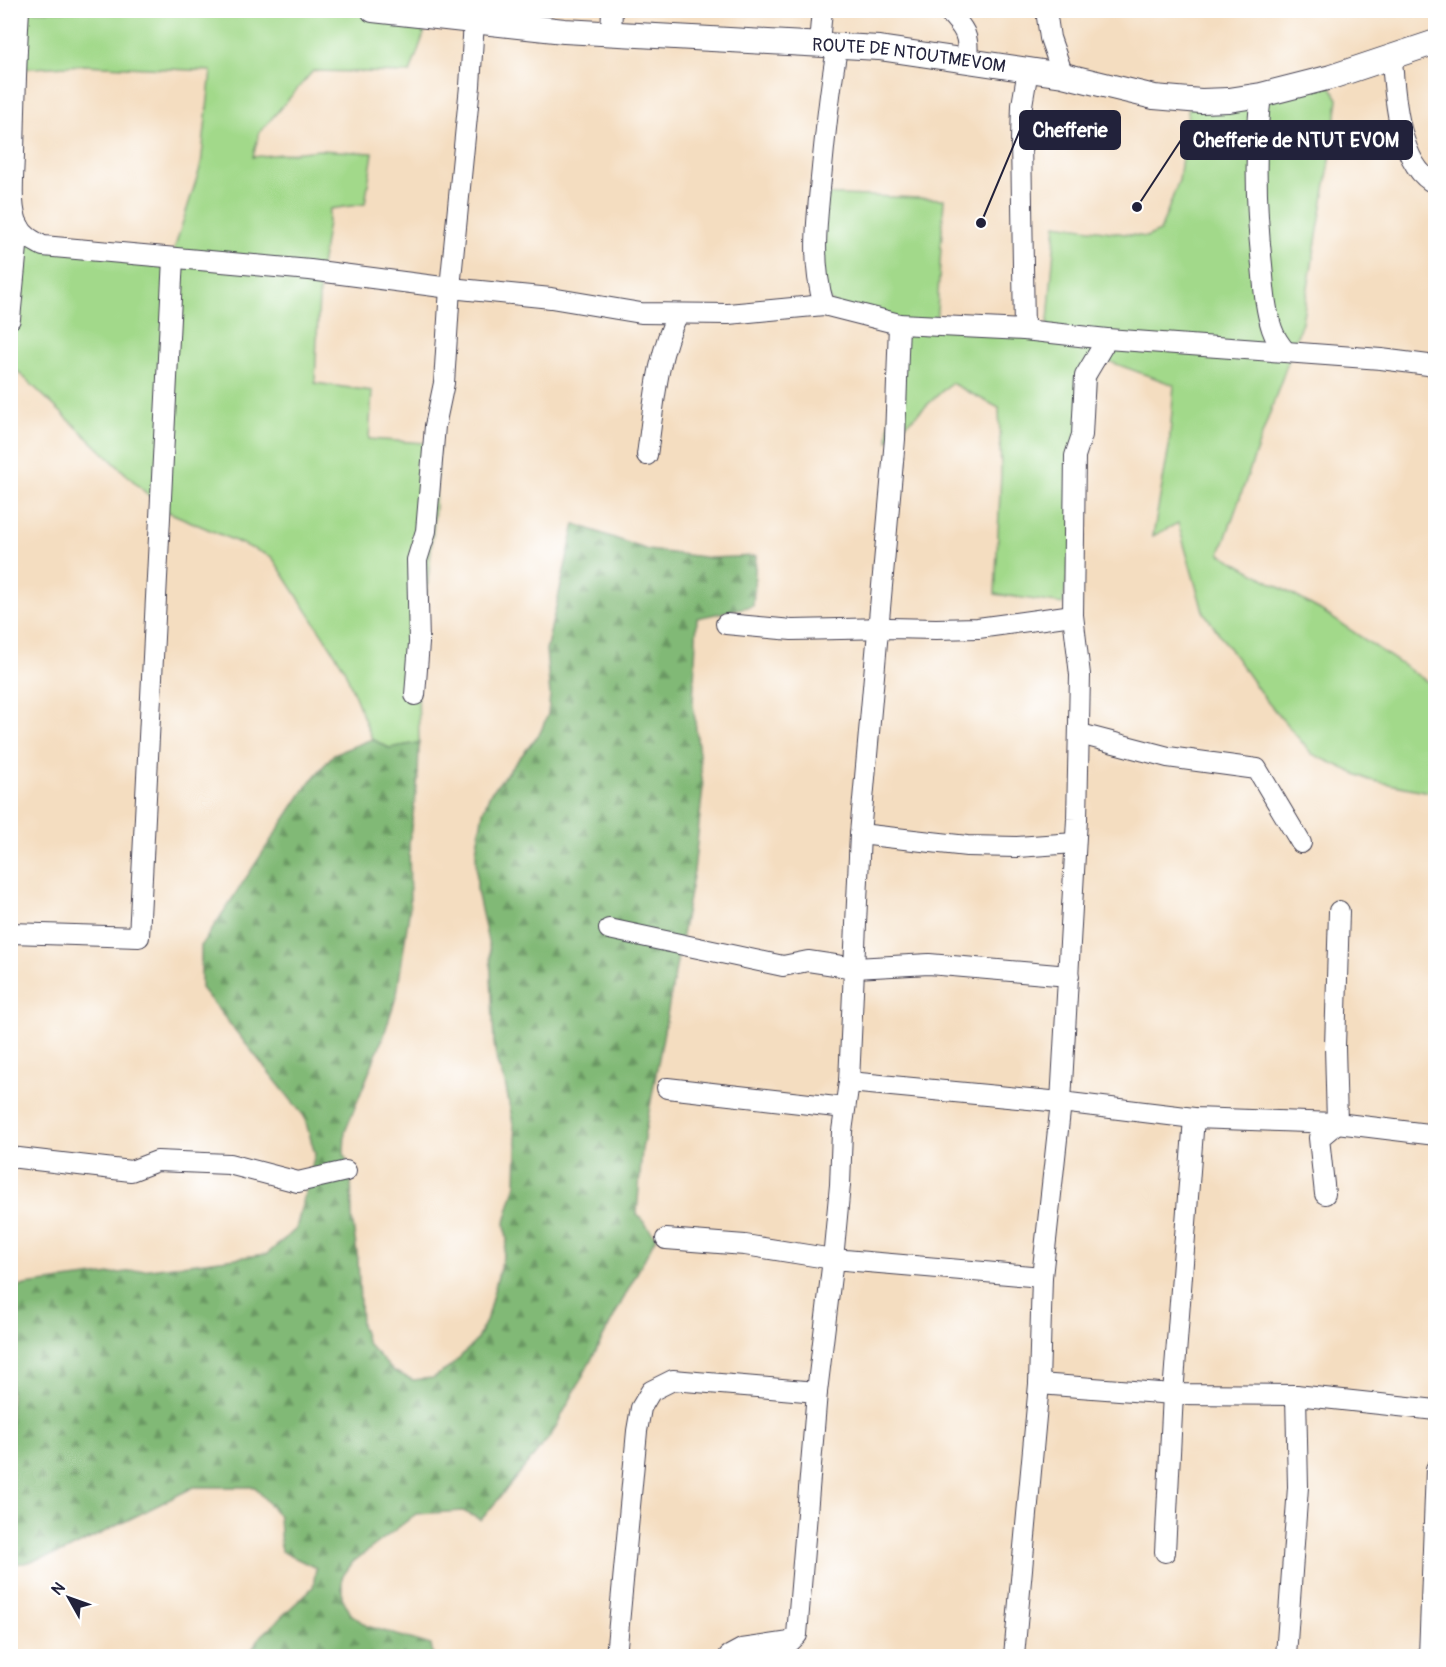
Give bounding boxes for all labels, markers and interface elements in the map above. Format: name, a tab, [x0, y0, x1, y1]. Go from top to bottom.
street label: ROUTE DE NTOUTMEVOM	[811, 33, 1007, 78]
callout: Chefferie	[1020, 111, 1120, 149]
text: Chefferie	[1032, 118, 1109, 143]
callout: Chefferie de NTUT EVOM	[1181, 121, 1412, 159]
text: Chefferie de NTUT EVOM	[1193, 128, 1399, 153]
north arrow	[39, 1568, 99, 1628]
text: N	[47, 1578, 70, 1600]

